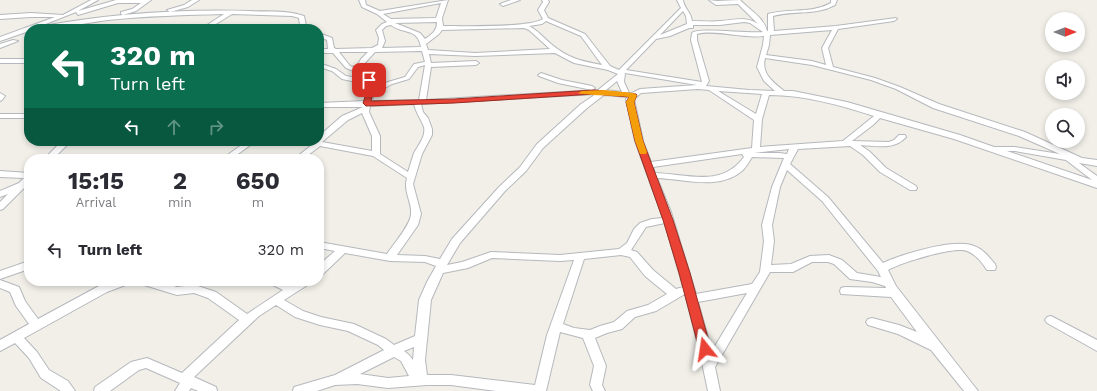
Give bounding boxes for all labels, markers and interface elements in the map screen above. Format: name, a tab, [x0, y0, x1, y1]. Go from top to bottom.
north arrow	[1045, 12, 1085, 52]
map controls	[1045, 12, 1085, 148]
text: 320 m	[110, 39, 196, 72]
icon: left	[44, 40, 96, 92]
button: sound	[1045, 60, 1085, 100]
pin	[352, 63, 386, 97]
icon: arrive	[358, 69, 380, 91]
text: Turn left	[110, 73, 185, 94]
button: search	[1045, 108, 1085, 148]
icon: left	[121, 116, 143, 138]
icon: ahead	[163, 116, 185, 138]
icon: right	[205, 116, 227, 138]
text: 15:15	[68, 167, 124, 195]
text: 2	[173, 167, 187, 195]
text: 650	[236, 167, 280, 195]
text: Arrival	[76, 195, 116, 210]
text: min	[168, 195, 192, 210]
text: m	[252, 195, 264, 210]
icon: left	[44, 239, 66, 261]
text: Turn left	[78, 241, 142, 259]
text: 320 m	[258, 241, 304, 259]
position arrow	[684, 328, 726, 370]

